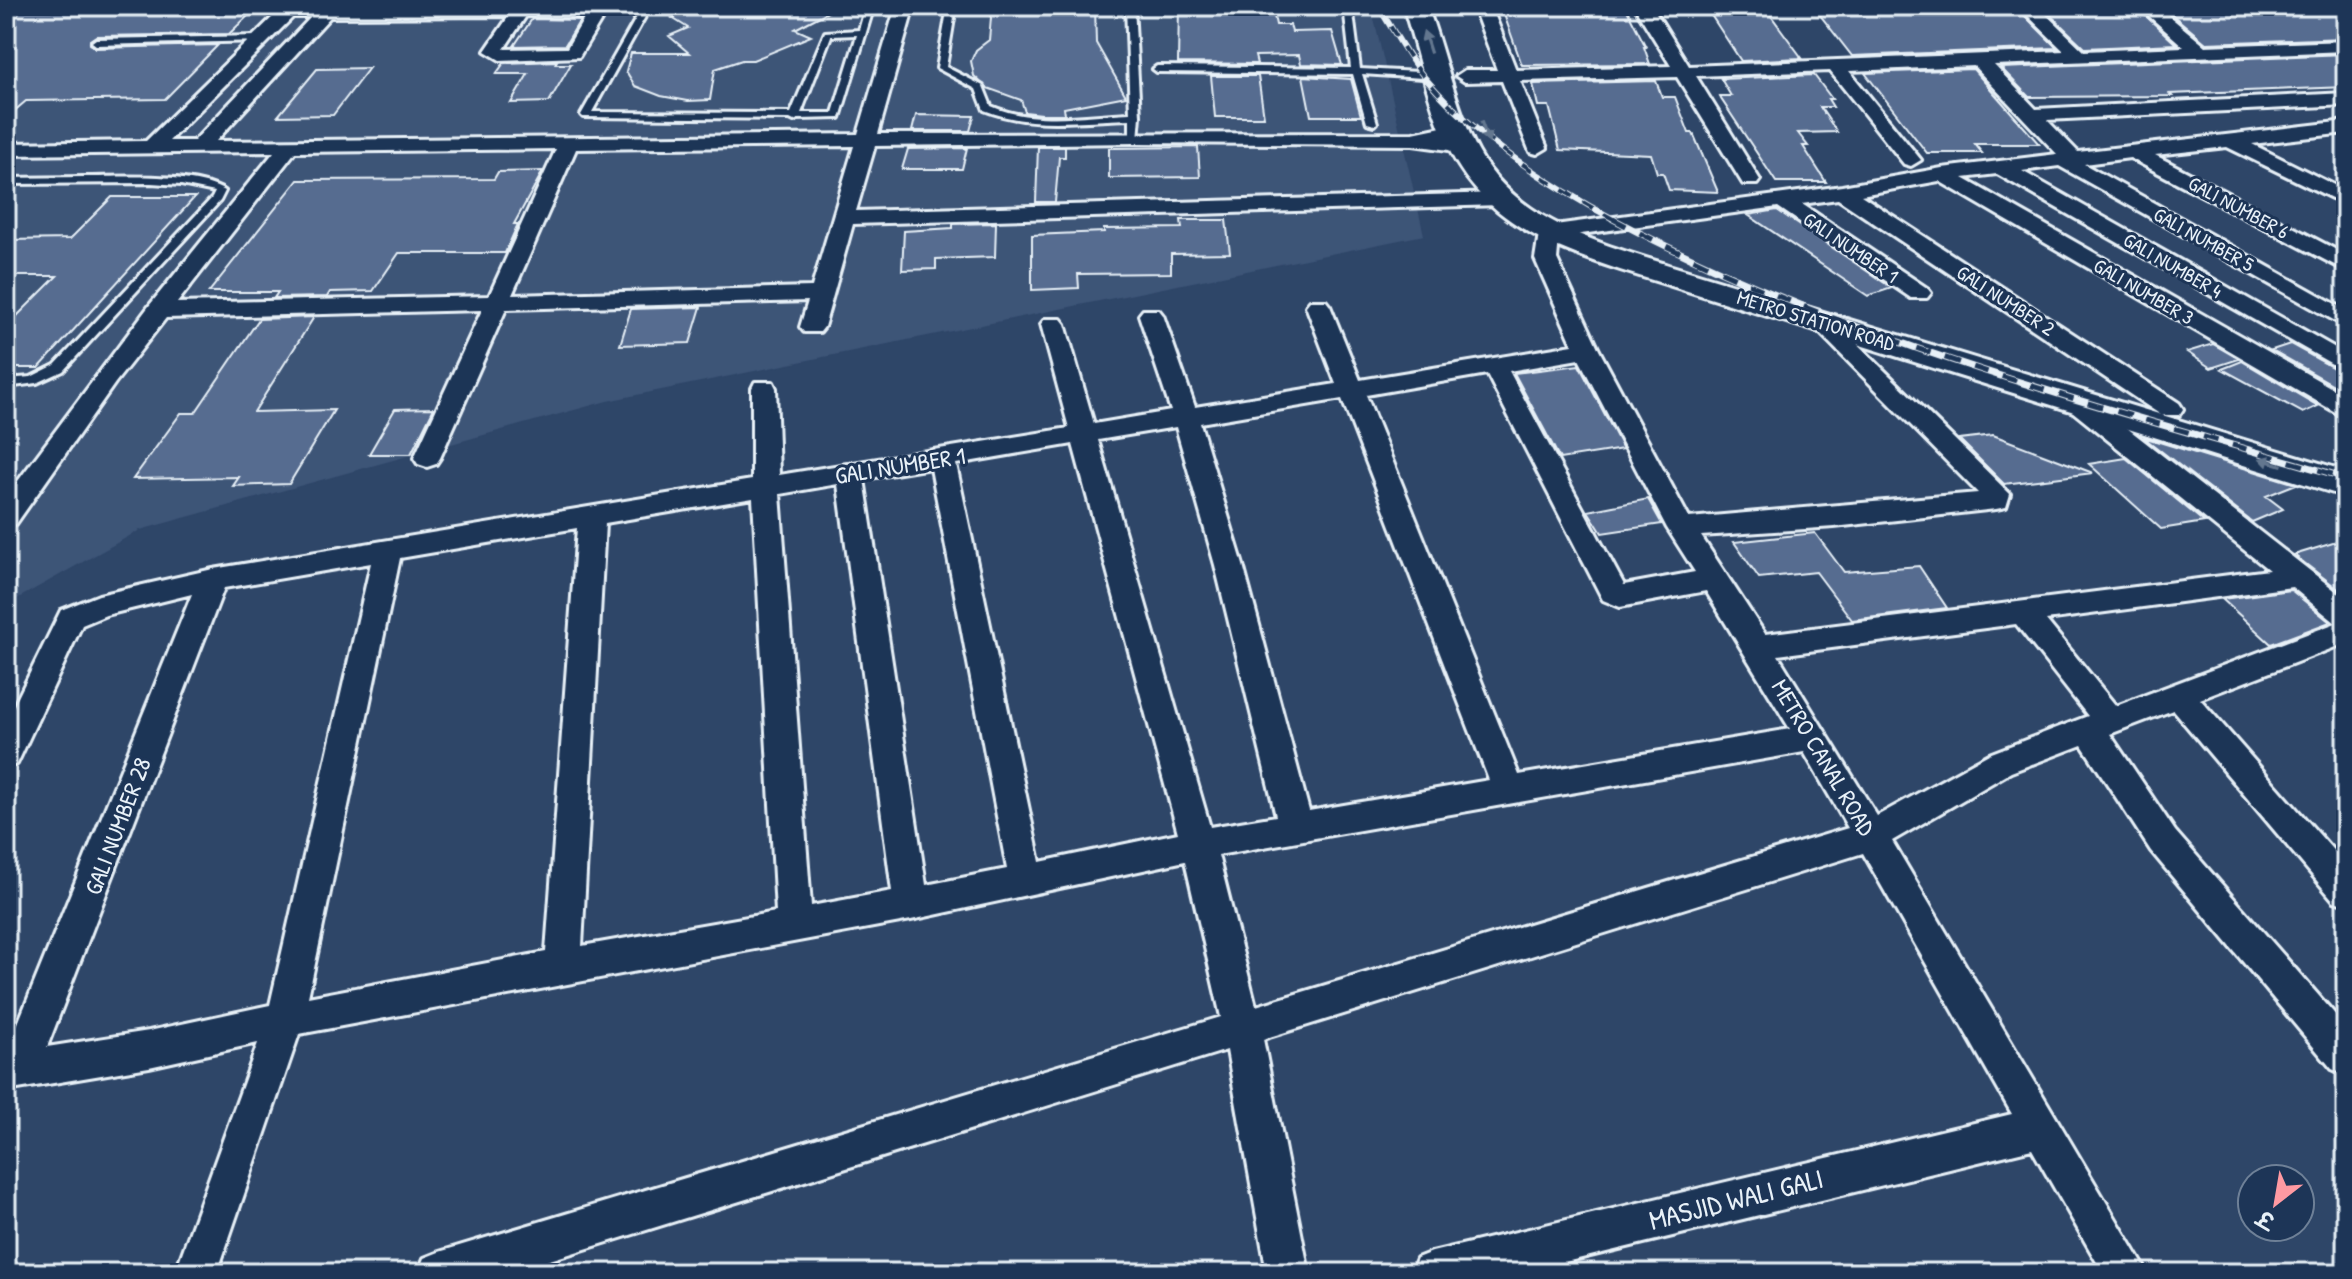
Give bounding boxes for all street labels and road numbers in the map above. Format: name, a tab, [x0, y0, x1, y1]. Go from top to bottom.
street label: GALI NUMBER 6	[2184, 169, 2294, 245]
street label: GALI NUMBER 5	[2149, 200, 2259, 278]
street label: GALI NUMBER 1	[1798, 205, 1904, 289]
street label: GALI NUMBER 4	[2119, 226, 2227, 304]
street label: GALI NUMBER 3	[2089, 251, 2199, 331]
street label: GALI NUMBER 2	[1952, 258, 2061, 342]
street label: METRO STATION ROAD	[1734, 283, 1898, 357]
street label: GALI NUMBER 1	[833, 439, 967, 491]
street label: METRO CANAL ROAD	[1765, 673, 1884, 842]
street label: GALI NUMBER 28	[76, 753, 158, 899]
street label: MASJID WALI GALI	[1645, 1159, 1827, 1239]

